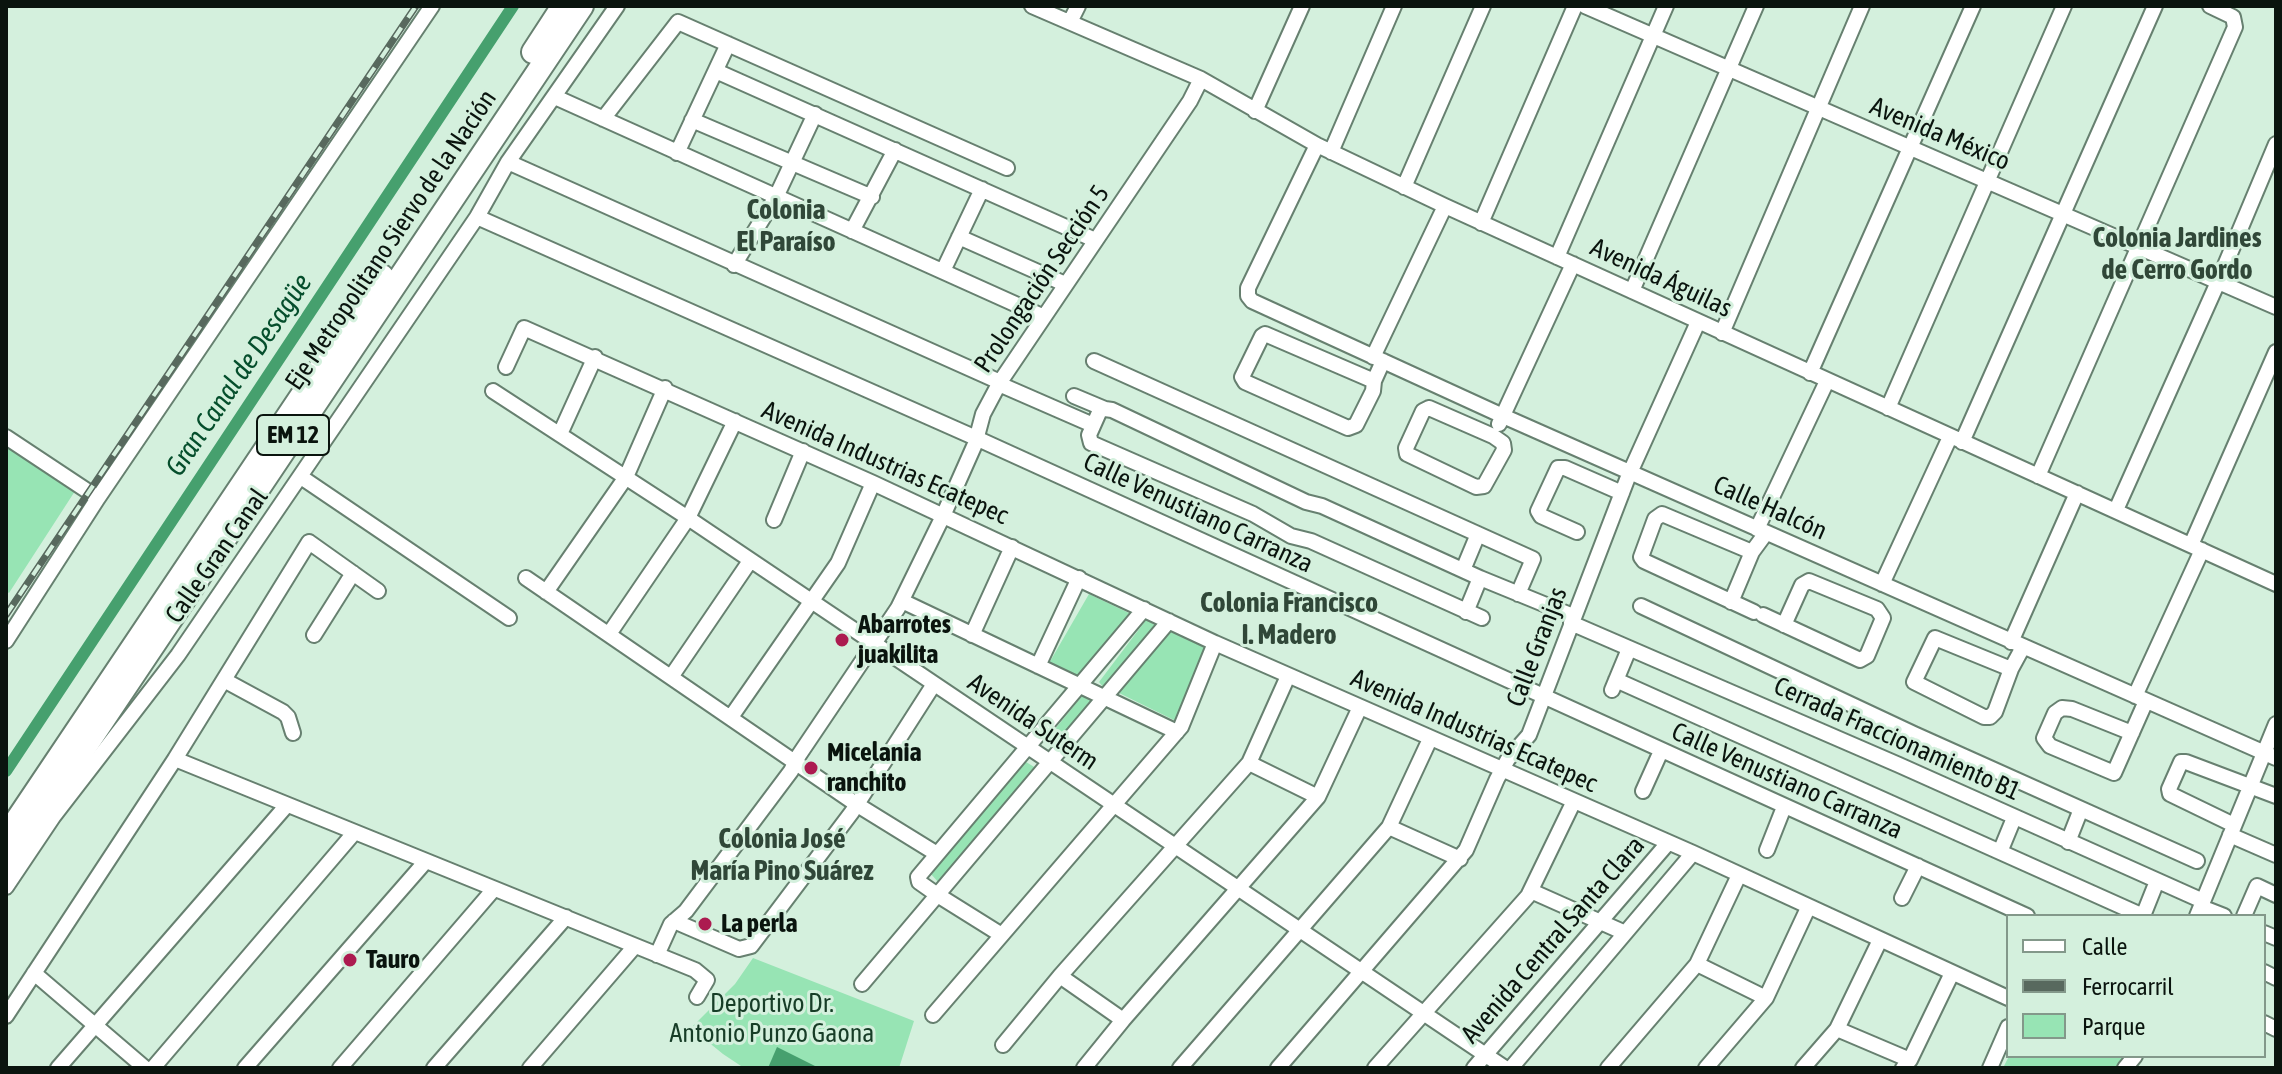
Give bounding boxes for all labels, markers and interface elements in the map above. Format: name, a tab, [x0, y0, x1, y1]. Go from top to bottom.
street label: Eje Metropolitano Siervo de la Nación	[279, 84, 503, 396]
street label: Avenida México	[1865, 91, 2015, 177]
street label: Prolongación Sección 5	[968, 179, 1116, 379]
district label: Colonia El Paraíso	[736, 193, 836, 259]
district label: Colonia Jardines de Cerro Gordo	[2092, 221, 2262, 287]
street label: Avenida Águilas	[1585, 232, 1737, 324]
water label: Gran Canal de Desagüe	[159, 267, 319, 483]
street label: Avenida Industrias Ecatepec	[757, 395, 1013, 531]
road number: EM 12	[257, 415, 329, 455]
street label: Calle Venustiano Carranza	[1078, 446, 1318, 580]
street label: Calle Halcón	[1708, 469, 1832, 547]
street label: Calle Gran Canal	[159, 483, 275, 629]
street label: Calle Granjas	[1500, 583, 1574, 711]
district label: Colonia Francisco I. Madero	[1200, 586, 1378, 652]
place label: Abarrotes juakilita	[858, 609, 951, 670]
marker: Abarrotes juakilita	[833, 631, 851, 649]
street label: Avenida Industrias Ecatepec	[1346, 663, 1602, 799]
street label: Avenida Suterm	[962, 667, 1104, 777]
street label: Cerrada Fraccionamiento B1	[1769, 671, 2025, 807]
street label: Calle Venustiano Carranza	[1667, 716, 1907, 846]
place label: Micelania ranchito	[827, 737, 921, 798]
marker: Micelania ranchito	[802, 759, 820, 777]
district label: Colonia José María Pino Suárez	[690, 822, 874, 888]
street label: Avenida Central Santa Clara	[1455, 830, 1651, 1050]
place label: La perla	[721, 908, 797, 940]
legend	[2006, 914, 2266, 1058]
marker: La perla	[696, 915, 714, 933]
text: Calle	[2082, 933, 2127, 960]
place label: Tauro	[366, 944, 420, 976]
marker: Tauro	[341, 951, 359, 969]
text: Ferrocarril	[2082, 973, 2174, 1000]
park label: Deportivo Dr. Antonio Punzo Gaona	[670, 988, 874, 1050]
text: Parque	[2082, 1013, 2145, 1040]

